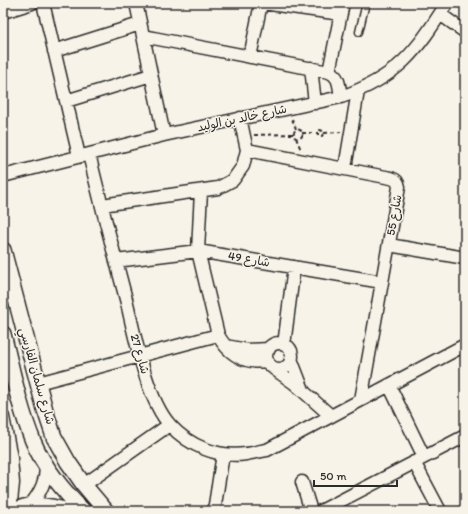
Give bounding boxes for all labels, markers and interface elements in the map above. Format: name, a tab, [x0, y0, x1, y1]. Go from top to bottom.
street label: شارع خالد بن الوليد	[196, 102, 288, 136]
street label: شارع 55	[384, 193, 406, 237]
street label: شارع 49	[227, 248, 271, 272]
street label: شارع سلمان الفارسي	[13, 326, 58, 427]
street label: شارع 27	[126, 332, 152, 376]
scale bar	[314, 462, 397, 488]
text: 50 m	[320, 469, 346, 483]

